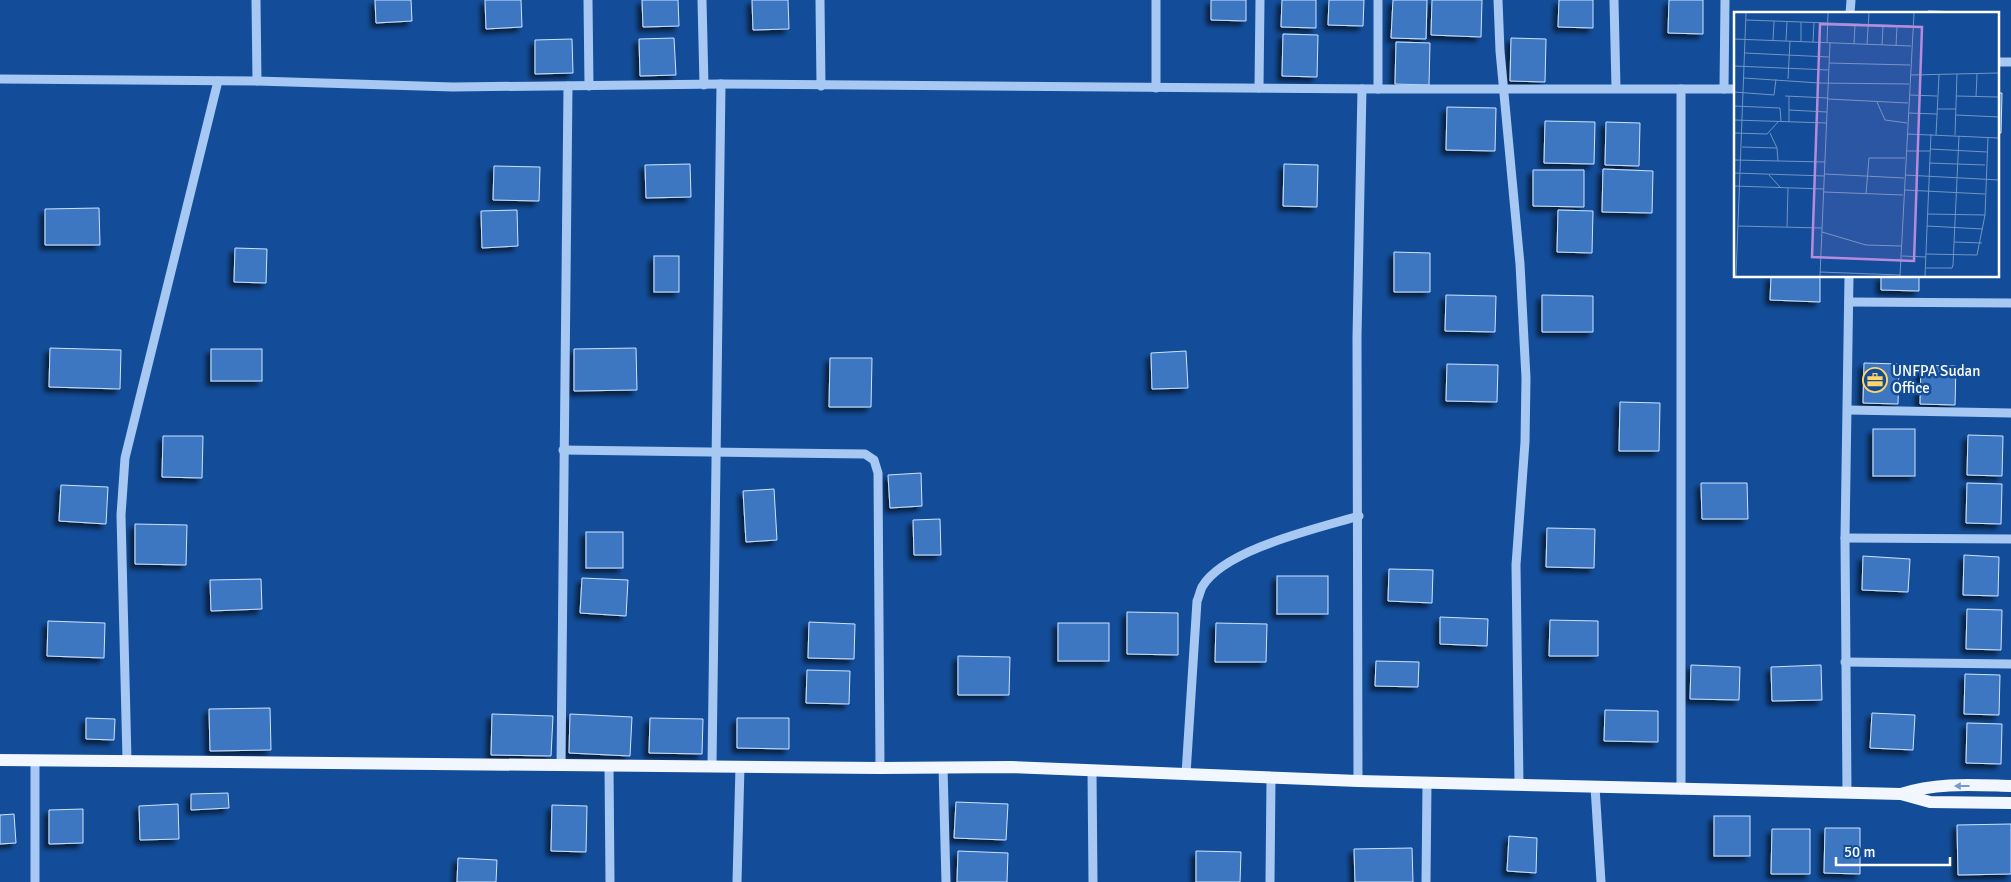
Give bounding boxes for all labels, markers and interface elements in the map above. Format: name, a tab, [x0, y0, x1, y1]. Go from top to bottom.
inset map	[1734, 12, 1998, 278]
place label: UNFPA Sudan Office	[1892, 362, 1980, 397]
office icon: UNFPA Sudan Office	[1862, 367, 1888, 393]
one-way arrow	[1954, 782, 1970, 790]
scale bar	[1836, 834, 1950, 866]
text: 50 m	[1844, 843, 1875, 861]

